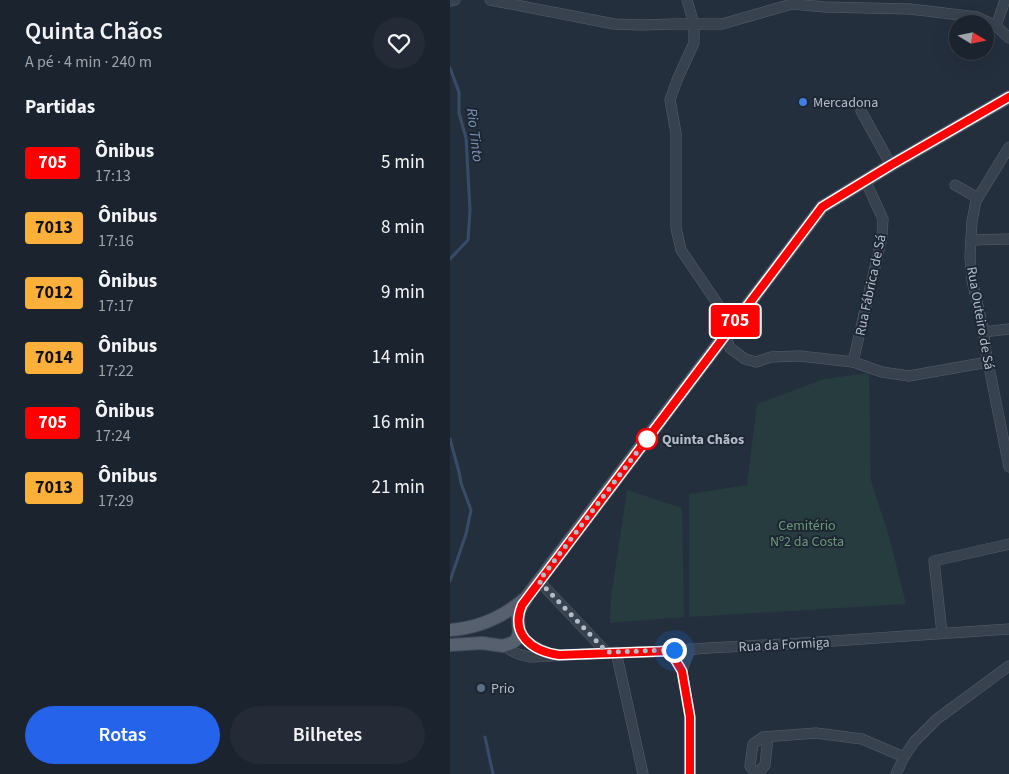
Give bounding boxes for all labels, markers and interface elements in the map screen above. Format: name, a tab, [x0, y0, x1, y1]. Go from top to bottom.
text: Quinta Chãos	[25, 14, 163, 49]
north arrow	[949, 15, 994, 60]
map controls	[949, 15, 994, 60]
button: heart	[373, 17, 425, 69]
text: A pé · 4 min · 240 m	[25, 51, 152, 73]
place label: Mercadona	[813, 93, 878, 113]
text: Partidas	[25, 94, 95, 121]
marker: Mercadona	[797, 96, 809, 108]
water label: Rio Tinto	[461, 107, 488, 163]
text: Ônibus	[95, 138, 154, 165]
text: 5 min	[381, 149, 425, 176]
text: 705	[38, 150, 67, 175]
text: 17:13	[95, 165, 131, 187]
text: Ônibus	[98, 203, 157, 230]
text: 8 min	[381, 214, 425, 241]
text: 7013	[35, 215, 73, 240]
text: 17:16	[98, 230, 134, 252]
street label: Rua Fábrica de Sá	[850, 233, 891, 338]
street label: Rua Outeiro de Sá	[961, 265, 999, 371]
text: Ônibus	[98, 268, 157, 295]
text: 9 min	[381, 279, 425, 306]
text: 7012	[35, 280, 73, 305]
text: 17:17	[98, 295, 134, 317]
line badge: 705	[706, 305, 764, 337]
text: 705	[721, 308, 749, 333]
text: Ônibus	[98, 333, 157, 360]
text: 14 min	[371, 344, 425, 371]
text: 7014	[35, 345, 73, 370]
text: 17:22	[98, 360, 134, 382]
text: Ônibus	[95, 398, 154, 425]
text: 16 min	[371, 409, 425, 436]
text: 705	[38, 410, 67, 435]
text: 17:24	[95, 425, 131, 447]
marker: Quinta Chãos	[636, 428, 658, 450]
place label: Quinta Chãos	[662, 430, 744, 450]
text: Ônibus	[98, 463, 157, 490]
text: 21 min	[371, 474, 425, 501]
text: 7013	[35, 475, 73, 500]
text: 17:29	[98, 490, 134, 512]
park label: Cemitério Nº2 da Costa	[770, 516, 844, 552]
street label: Rua da Formiga	[738, 633, 830, 657]
your location	[662, 638, 687, 663]
place label: Prio	[491, 679, 515, 699]
marker: Prio	[475, 682, 487, 694]
button: Rotas	[25, 706, 220, 764]
button: Bilhetes	[230, 706, 425, 764]

